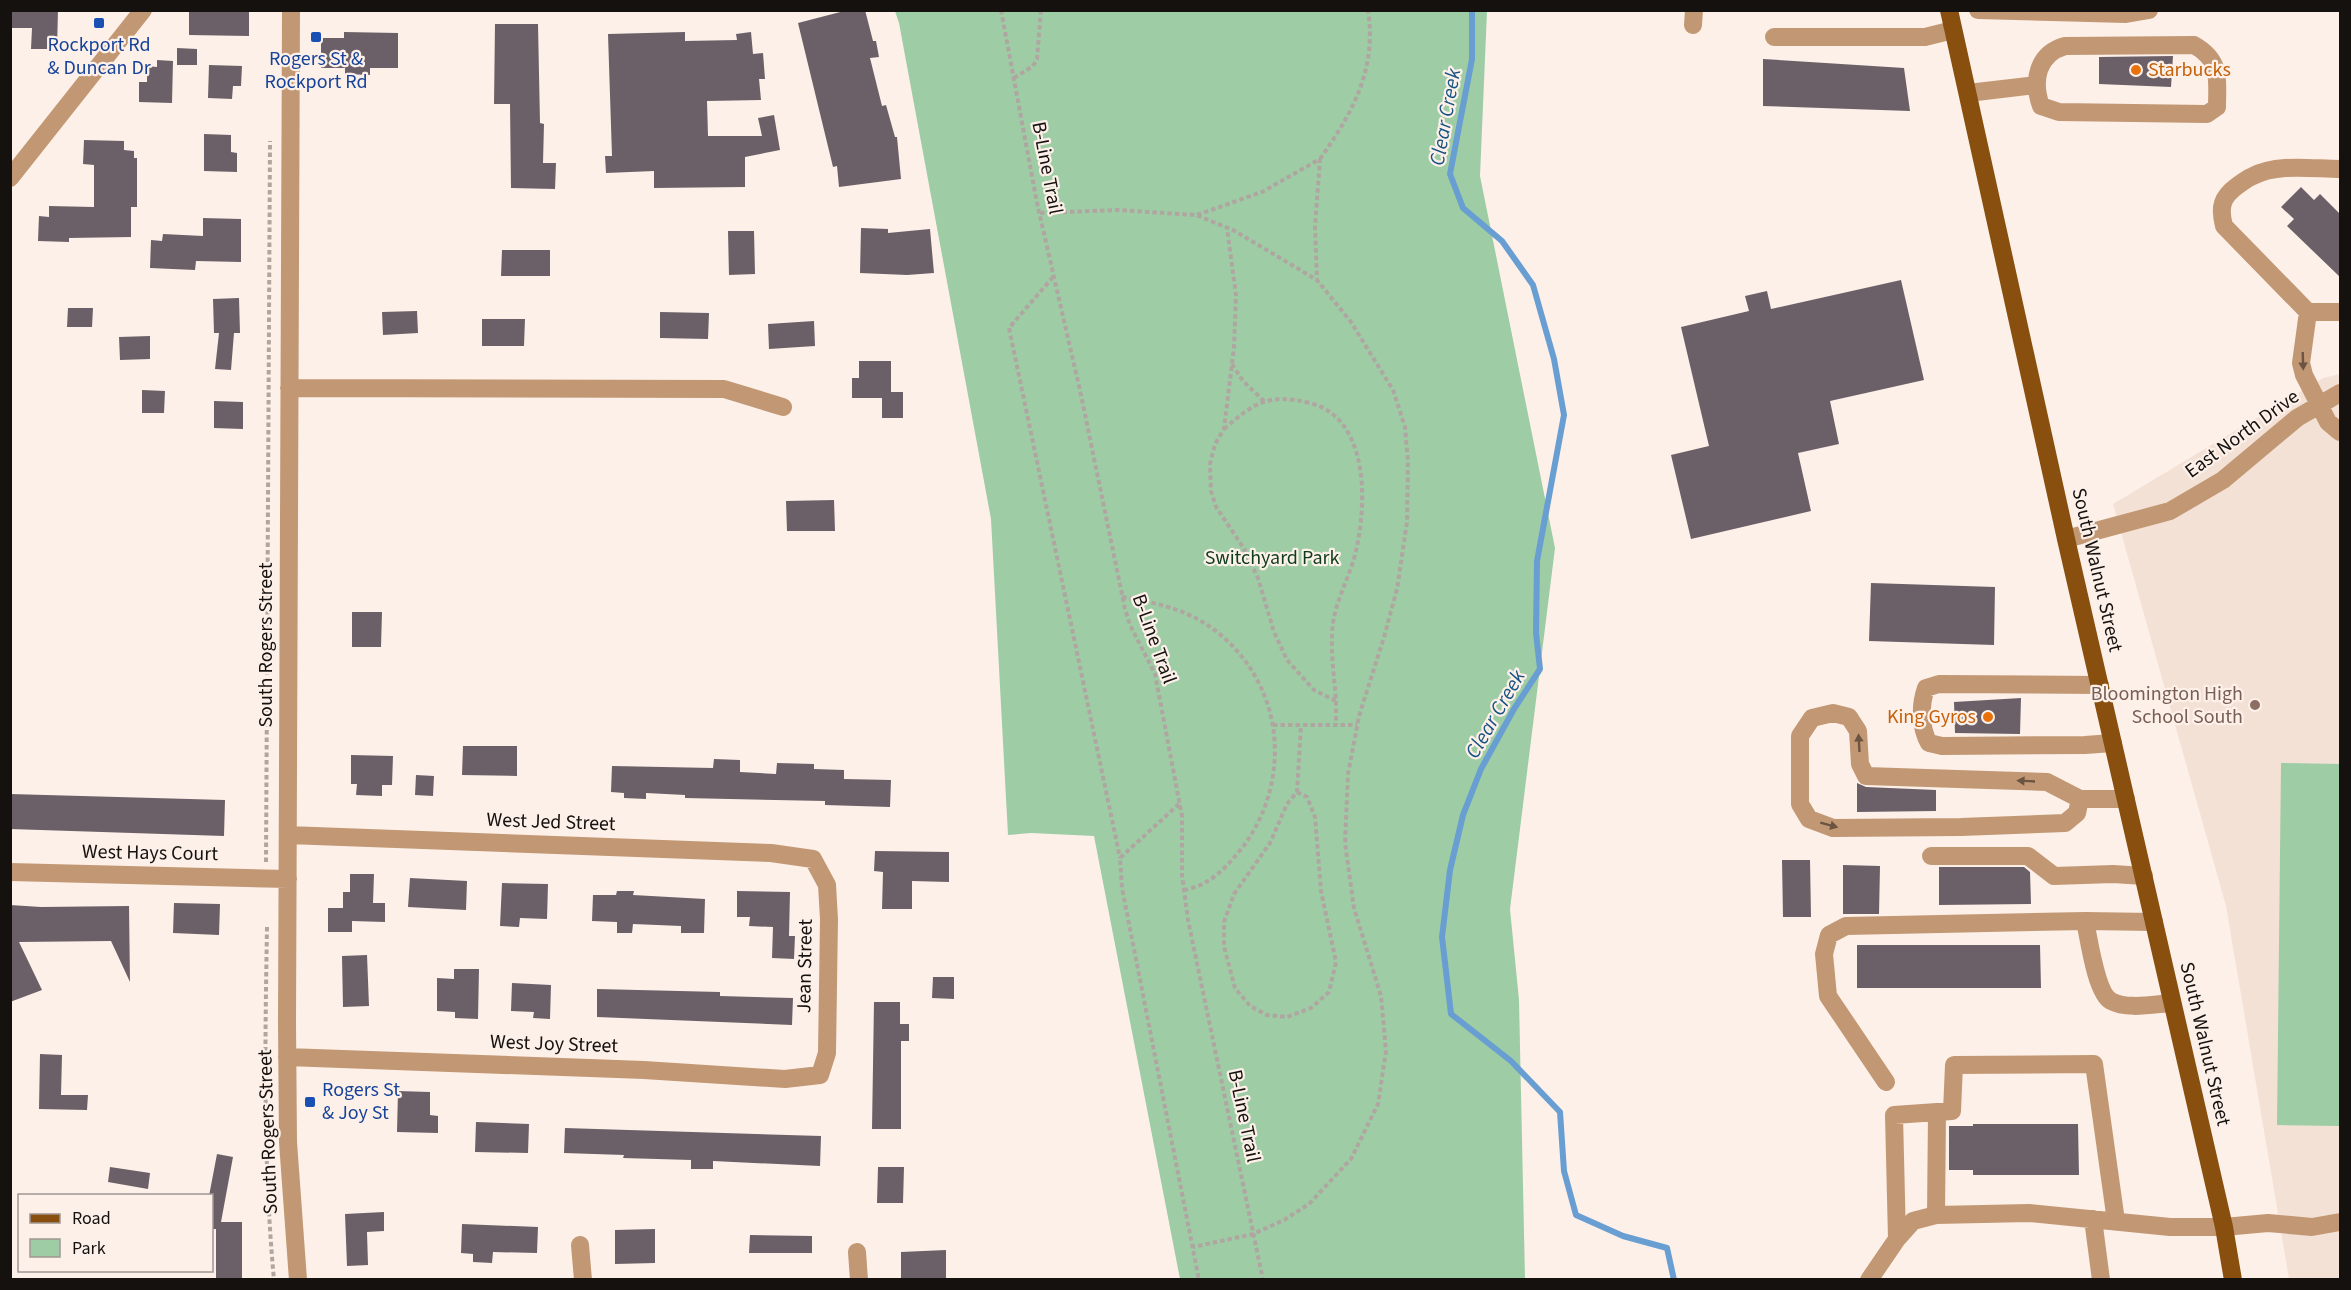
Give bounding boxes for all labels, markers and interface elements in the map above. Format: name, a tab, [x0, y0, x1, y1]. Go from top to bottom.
marker: Rockport Rd & Duncan Dr	[92, 16, 106, 30]
marker: Rogers St & Rockport Rd	[309, 30, 323, 44]
place label: Rockport Rd & Duncan Dr	[47, 31, 151, 82]
place label: Rogers St & Rockport Rd	[265, 45, 367, 96]
place label: Starbucks	[2148, 56, 2231, 84]
marker: Starbucks	[2129, 63, 2143, 77]
water label: Clear Creek	[1422, 65, 1468, 168]
street label: B-Line Trail	[1024, 119, 1070, 217]
one-way arrow	[2298, 351, 2307, 370]
street label: East North Drive	[2179, 383, 2305, 485]
street label: South Walnut Street	[2065, 485, 2130, 655]
park label: Switchyard Park	[1205, 544, 1339, 572]
street label: South Rogers Street	[252, 562, 280, 728]
street label: B-Line Trail	[1125, 590, 1183, 688]
water label: Clear Creek	[1457, 663, 1533, 764]
place label: Bloomington High School South	[2091, 680, 2243, 731]
marker: Bloomington High School South	[2248, 698, 2262, 712]
place label: King Gyros	[1887, 703, 1976, 731]
marker: King Gyros	[1981, 710, 1995, 724]
one-way arrow	[1854, 733, 1863, 752]
one-way arrow	[2017, 776, 2036, 785]
street label: West Jed Street	[486, 806, 616, 838]
one-way arrow	[1820, 821, 1838, 831]
street label: West Hays Court	[82, 838, 219, 868]
street label: Jean Street	[790, 918, 820, 1013]
street label: South Walnut Street	[2173, 959, 2238, 1129]
street label: West Joy Street	[489, 1028, 619, 1060]
street label: South Rogers Street	[251, 1049, 285, 1215]
street label: B-Line Trail	[1221, 1067, 1267, 1165]
place label: Rogers St & Joy St	[322, 1076, 400, 1127]
marker: Rogers St & Joy St	[303, 1095, 317, 1109]
legend	[18, 1194, 213, 1272]
text: Road	[72, 1206, 111, 1231]
text: Park	[72, 1236, 106, 1261]

